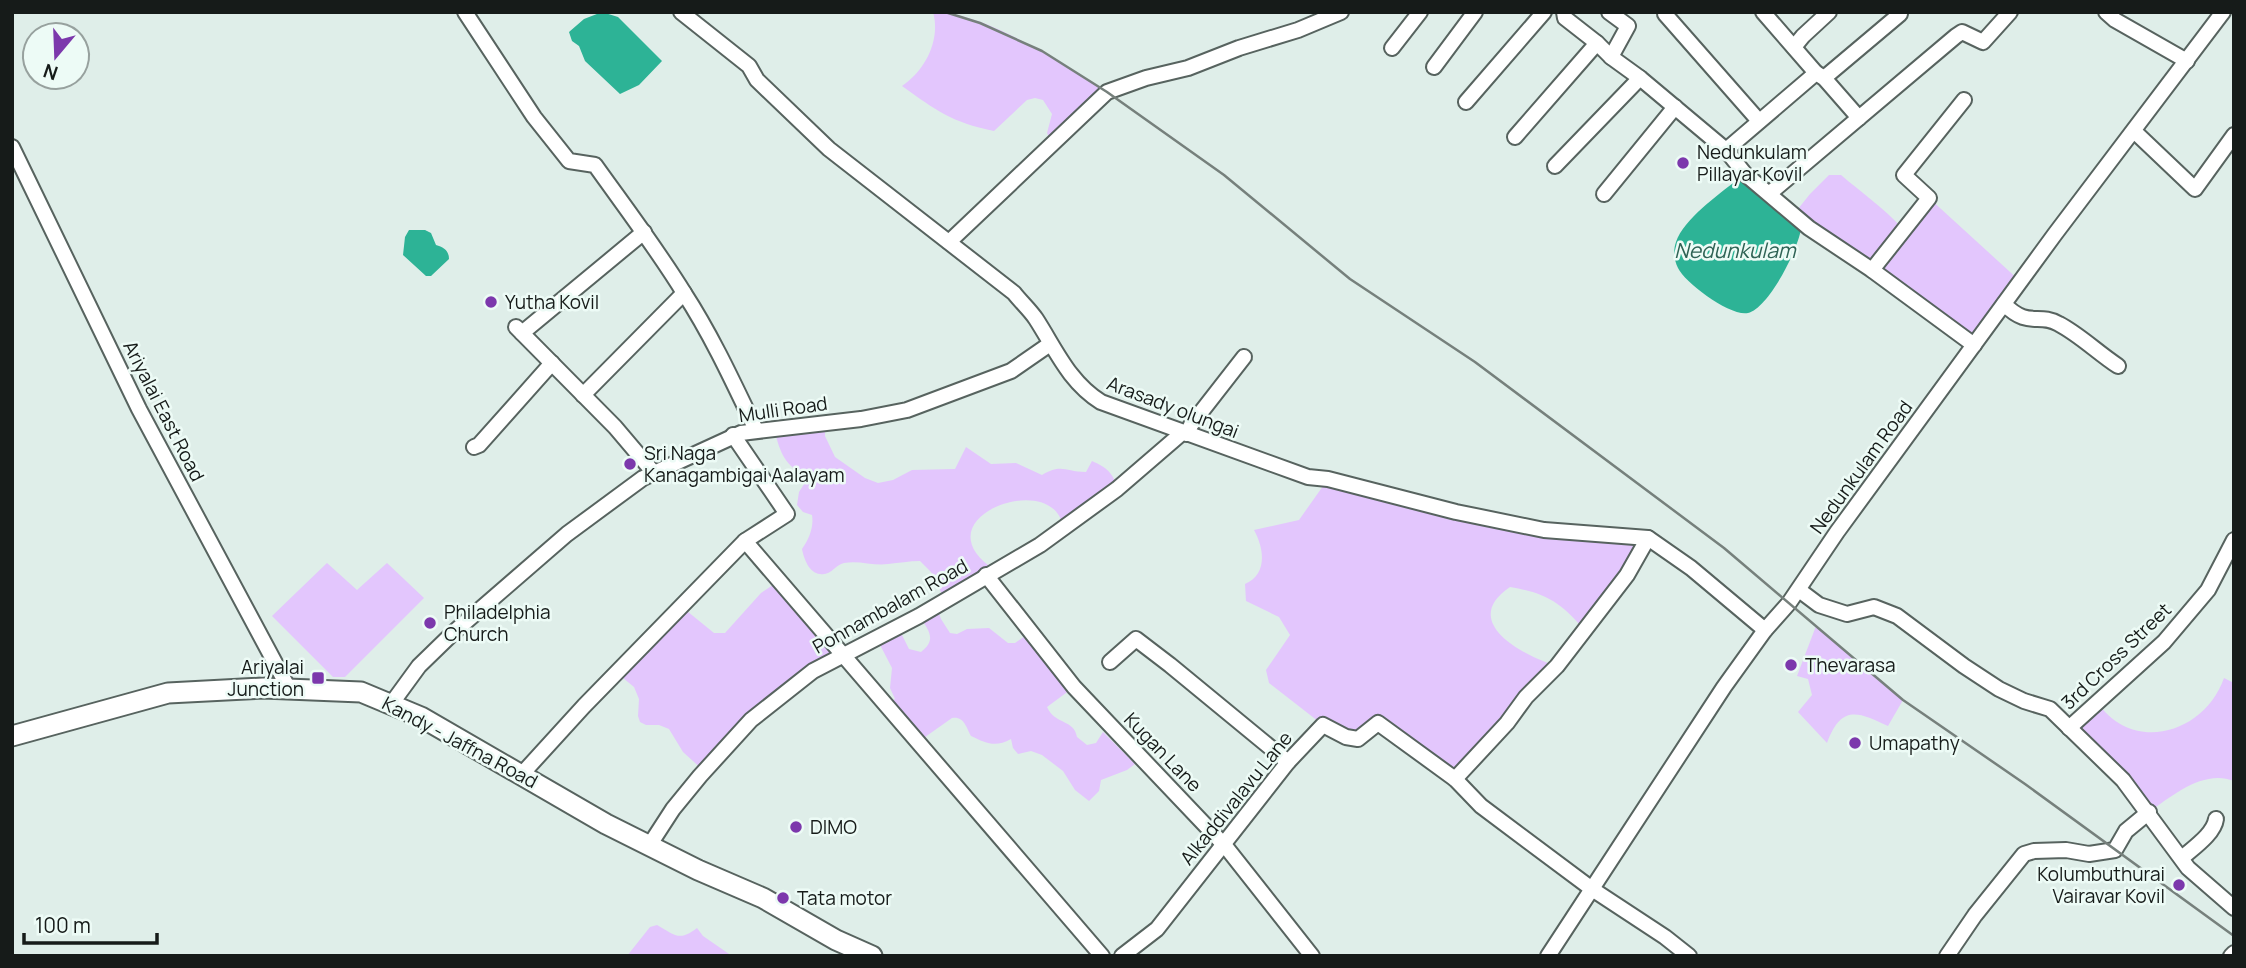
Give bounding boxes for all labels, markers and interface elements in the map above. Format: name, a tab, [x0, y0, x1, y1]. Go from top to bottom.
north arrow	[21, 21, 91, 91]
text: N	[40, 58, 61, 87]
place label: Nedunkulam Pillayar Kovil	[1697, 139, 1807, 187]
marker: Nedunkulam Pillayar Kovil	[1675, 155, 1691, 171]
water label: Nedunkulam	[1674, 236, 1797, 264]
place label: Yutha Kovil	[505, 289, 599, 315]
marker: Yutha Kovil	[483, 294, 499, 310]
street label: Ariyalai East Road	[117, 336, 211, 486]
street label: Arasady olungai	[1103, 370, 1243, 444]
street label: Mulli Road	[737, 390, 829, 428]
street label: Nedunkulam Road	[1804, 395, 1918, 539]
place label: Sri Naga Kanagambigai Aalayam	[644, 440, 845, 488]
marker: Sri Naga Kanagambigai Aalayam	[622, 456, 638, 472]
street label: Ponnambalam Road	[808, 553, 972, 659]
street label: 3rd Cross Street	[2055, 597, 2177, 715]
place label: Philadelphia Church	[444, 599, 551, 647]
marker: Philadelphia Church	[422, 615, 438, 631]
place label: Thevarasa	[1805, 652, 1896, 678]
place label: Ariyalai Junction	[228, 654, 304, 702]
marker: Thevarasa	[1783, 657, 1799, 673]
marker: Ariyalai Junction	[310, 670, 326, 686]
street label: Kandy - Jaffna Road	[378, 690, 542, 794]
street label: Kugan Lane	[1118, 707, 1208, 797]
street label: Alkaddivalavu Lane	[1174, 726, 1298, 870]
place label: Umapathy	[1869, 730, 1960, 756]
marker: Umapathy	[1847, 735, 1863, 751]
place label: DIMO	[810, 814, 857, 840]
marker: DIMO	[788, 819, 804, 835]
place label: Kolumbuthurai Vairavar Kovil	[2037, 861, 2165, 909]
marker: Kolumbuthurai Vairavar Kovil	[2171, 877, 2187, 893]
place label: Tata motor	[797, 885, 892, 911]
marker: Tata motor	[775, 890, 791, 906]
scale bar	[24, 902, 158, 946]
text: 100 m	[35, 911, 91, 939]

